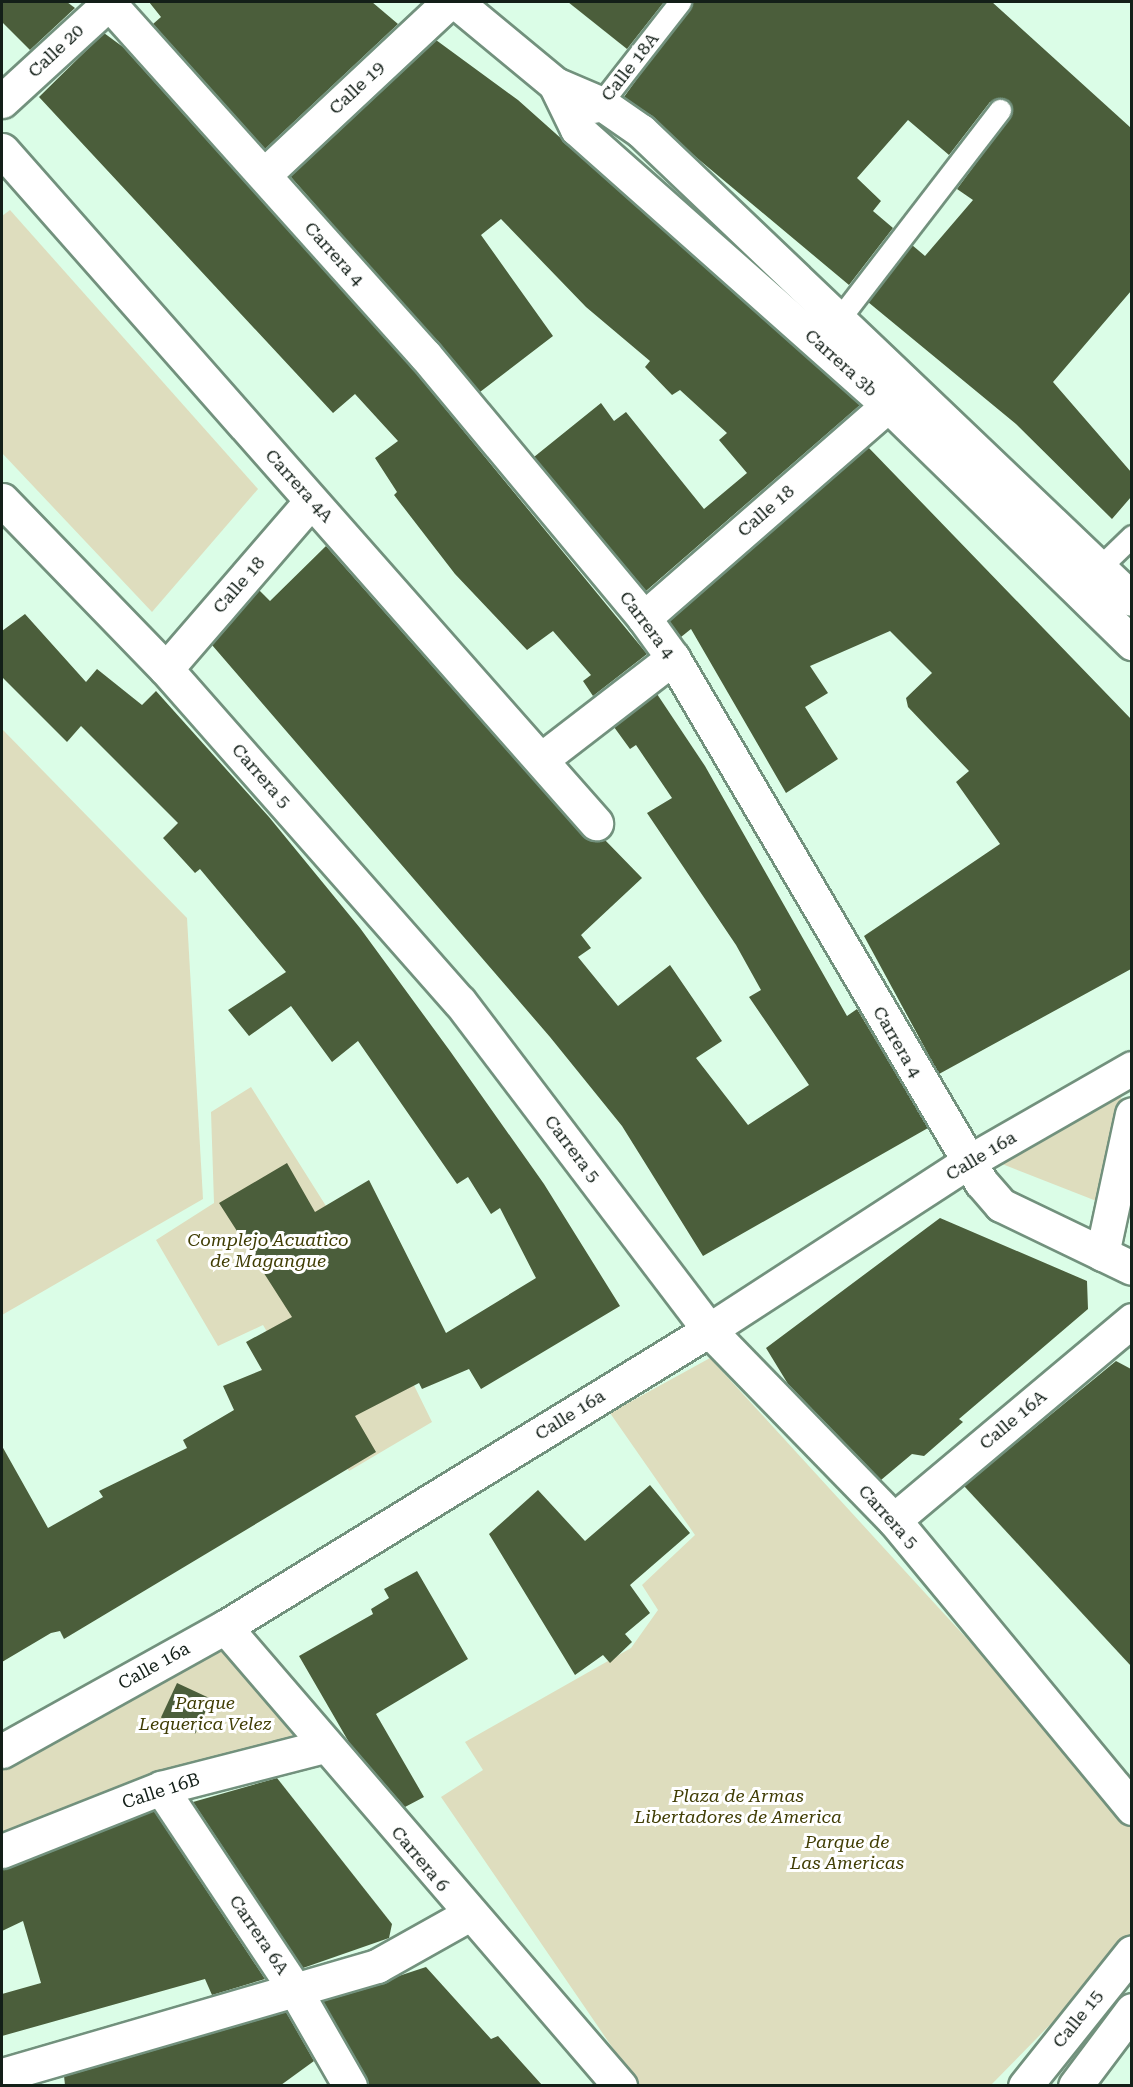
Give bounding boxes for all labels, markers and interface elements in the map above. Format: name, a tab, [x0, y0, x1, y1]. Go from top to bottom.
street label: Calle 20	[24, 20, 88, 82]
street label: Calle 18A	[597, 28, 663, 106]
street label: Calle 19	[325, 57, 389, 119]
street label: Carrera 4	[300, 218, 368, 290]
street label: Carrera 3b	[800, 325, 882, 401]
street label: Carrera 4A	[260, 445, 338, 527]
street label: Calle 18	[733, 480, 799, 542]
street label: Calle 18	[208, 552, 270, 618]
street label: Carrera 4	[615, 587, 679, 663]
street label: Carrera 5	[227, 739, 295, 813]
street label: Carrera 4	[868, 1002, 926, 1082]
street label: Carrera 5	[540, 1111, 604, 1187]
street label: Calle 16a	[942, 1127, 1020, 1185]
park label: Complejo Acuatico de Magangue	[187, 1230, 349, 1272]
street label: Calle 16a	[531, 1385, 609, 1445]
street label: Calle 16A	[975, 1386, 1051, 1454]
street label: Carrera 5	[854, 1481, 922, 1553]
street label: Calle 16a	[115, 1638, 193, 1694]
park label: Parque Lequerica Velez	[139, 1693, 271, 1736]
street label: Calle 16B	[119, 1768, 203, 1814]
park label: Plaza de Armas Libertadores de America	[634, 1786, 842, 1828]
street label: Carrera 6	[386, 1822, 454, 1896]
park label: Parque de Las Americas	[790, 1832, 904, 1874]
street label: Carrera 6A	[225, 1891, 293, 1979]
street label: Calle 15	[1048, 1986, 1108, 2052]

